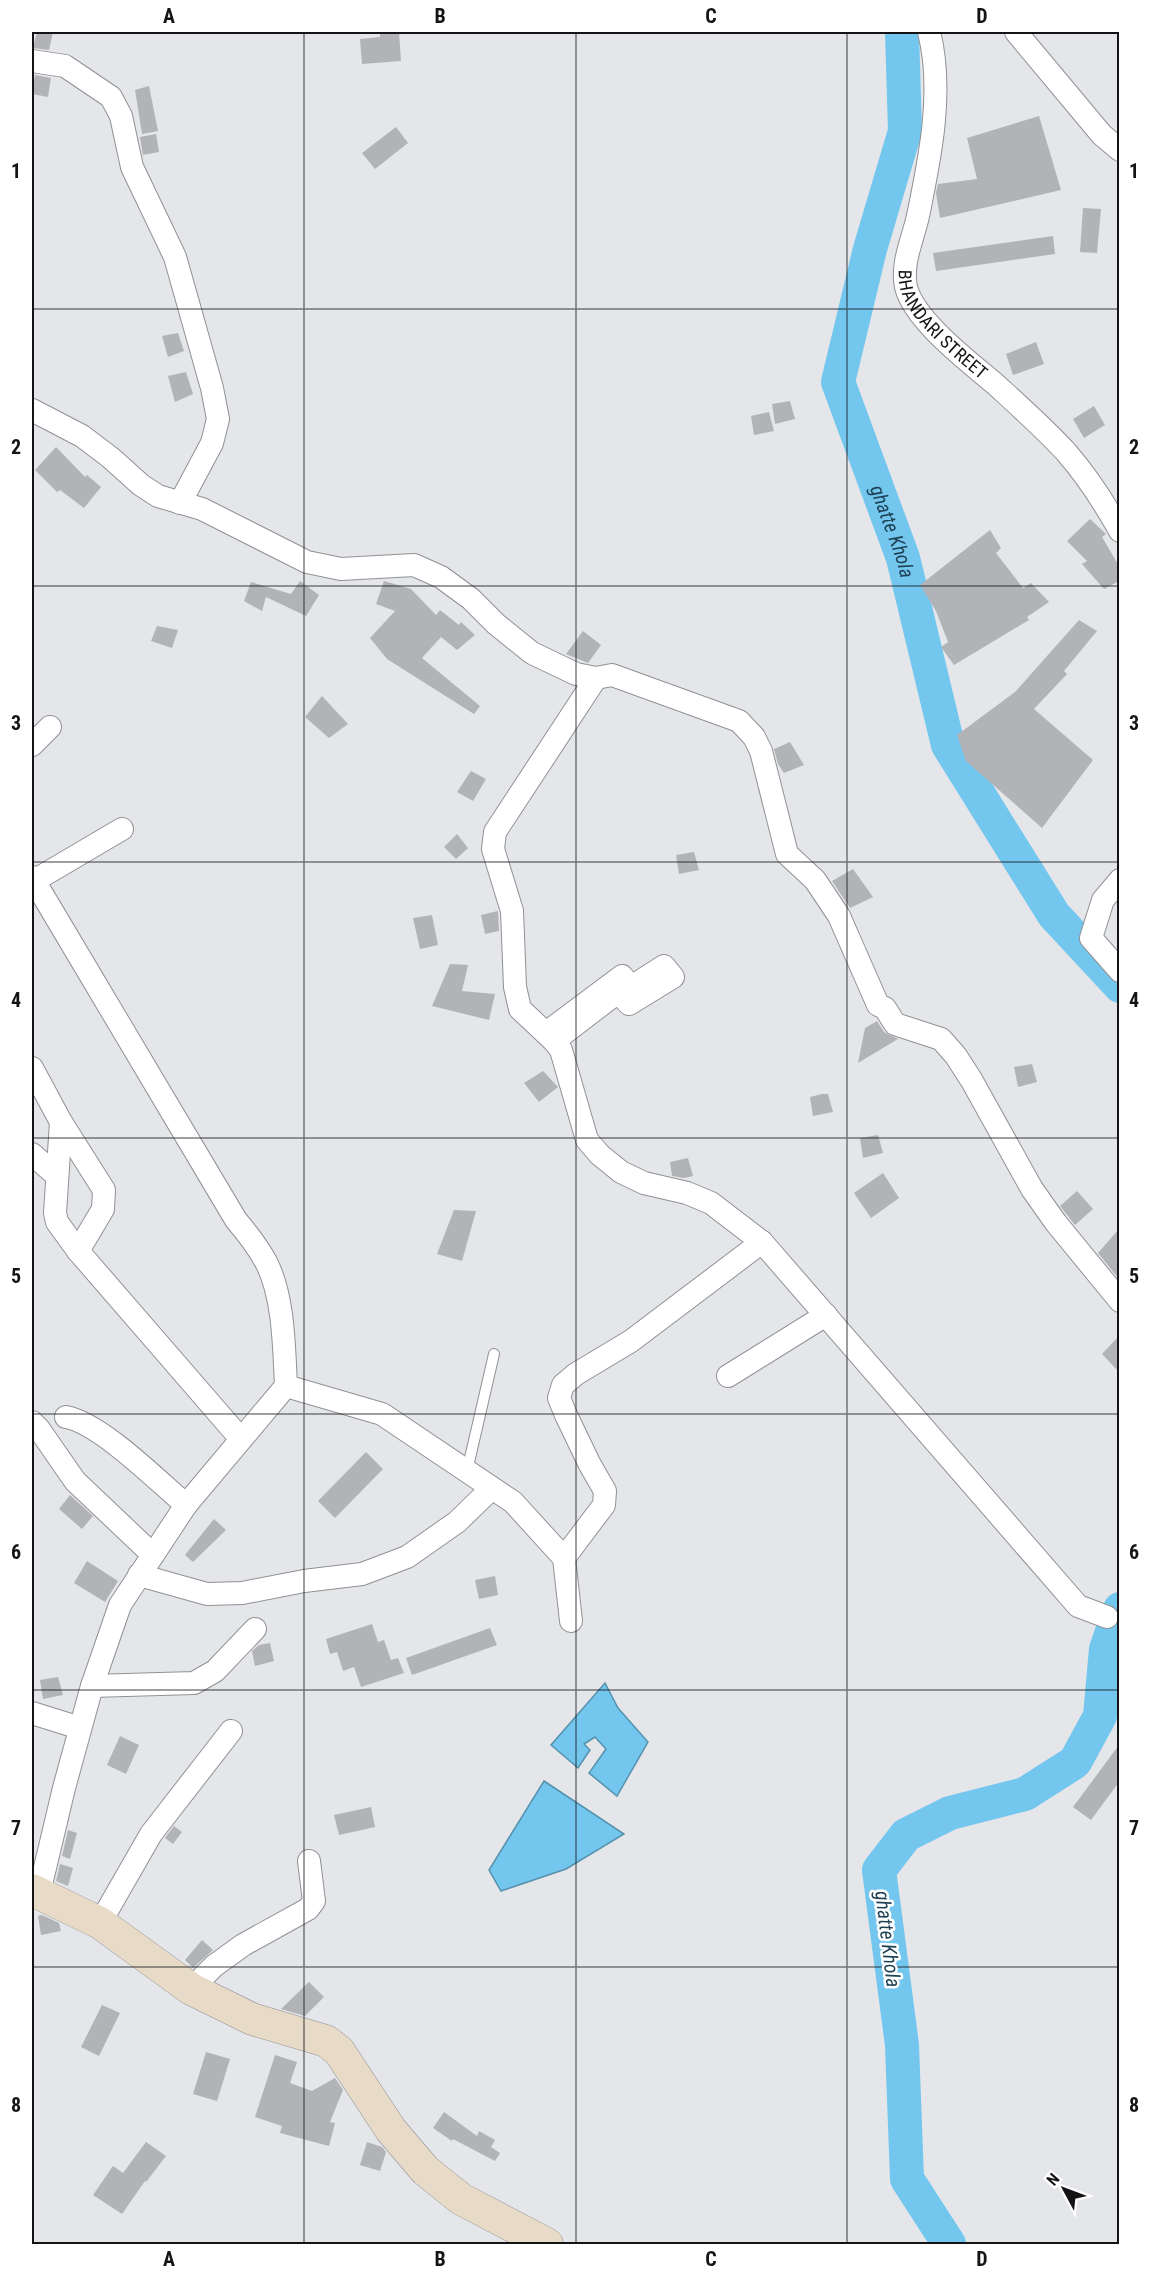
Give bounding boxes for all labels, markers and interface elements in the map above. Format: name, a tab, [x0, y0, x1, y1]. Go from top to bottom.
text: A	[163, 4, 175, 28]
text: B	[434, 4, 446, 28]
text: C	[705, 4, 717, 28]
text: D	[976, 4, 988, 28]
text: 1	[11, 159, 21, 183]
text: 1	[1129, 159, 1139, 183]
street label: BHANDARI STREET	[895, 270, 992, 383]
text: 2	[11, 435, 21, 459]
text: 2	[1129, 435, 1139, 459]
water label: ghatte Khola	[865, 482, 919, 580]
text: 3	[11, 711, 21, 735]
text: 3	[1129, 711, 1139, 735]
text: 4	[11, 988, 21, 1012]
text: 4	[1129, 988, 1139, 1012]
text: 5	[11, 1264, 21, 1288]
text: 5	[1129, 1264, 1139, 1288]
text: 6	[11, 1540, 21, 1564]
text: 6	[1129, 1540, 1139, 1564]
text: 7	[11, 1816, 21, 1840]
text: 7	[1129, 1816, 1139, 1840]
water label: ghatte Khola	[870, 1889, 906, 1989]
text: 8	[11, 2093, 21, 2117]
text: 8	[1129, 2093, 1139, 2117]
north arrow	[1034, 2159, 1094, 2219]
text: N	[1043, 2170, 1063, 2189]
text: A	[163, 2247, 175, 2271]
text: B	[434, 2247, 446, 2271]
text: C	[705, 2247, 717, 2271]
text: D	[976, 2247, 988, 2271]

